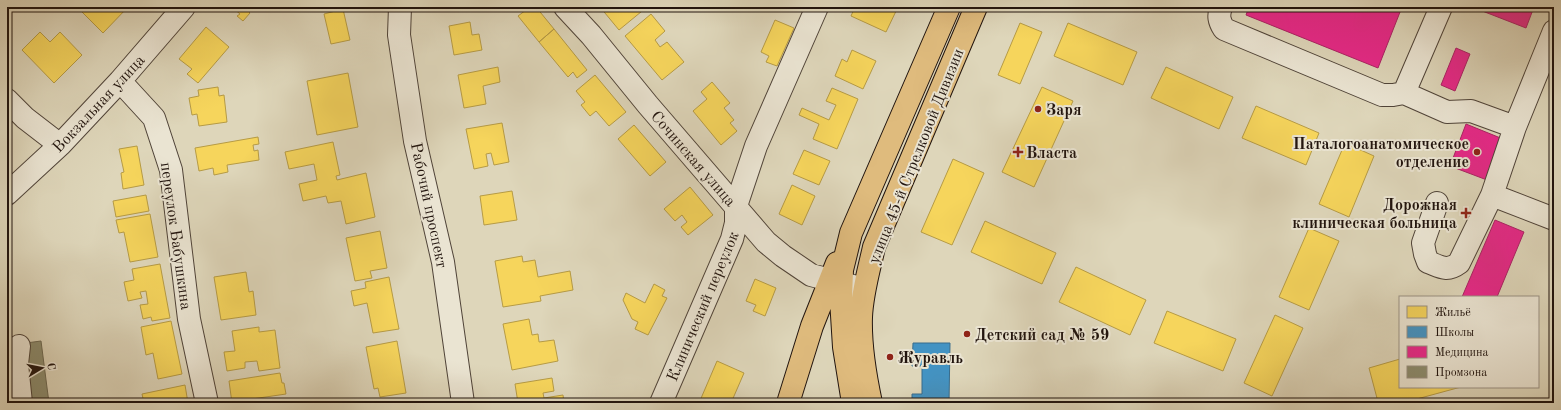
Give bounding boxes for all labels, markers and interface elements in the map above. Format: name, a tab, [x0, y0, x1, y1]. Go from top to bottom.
street label: улица 45-й Стрелковой Дивизии	[866, 47, 967, 267]
street label: Вокзальная улица	[50, 52, 149, 156]
place label: Заря	[1046, 103, 1082, 119]
marker: Заря	[1033, 104, 1043, 114]
street label: Сочинская улица	[647, 109, 738, 210]
place label: Паталогоанатомическое отделение	[1293, 137, 1469, 171]
street label: Рабочий проспект	[407, 141, 449, 270]
place label: Власта	[1026, 146, 1077, 162]
marker: Власта	[1013, 147, 1023, 157]
marker: Паталогоанатомическое отделение	[1472, 147, 1482, 157]
street label: переулок Бабушкина	[157, 161, 193, 311]
place label: Дорожная клиническая больница	[1292, 198, 1457, 232]
marker: Дорожная клиническая больница	[1460, 207, 1472, 219]
street label: Клинический переулок	[665, 229, 743, 384]
legend	[1399, 296, 1539, 388]
text: Жильё	[1435, 307, 1471, 319]
text: Школы	[1435, 327, 1474, 339]
place label: Детский сад № 59	[975, 328, 1109, 344]
marker: Детский сад № 59	[962, 329, 972, 339]
text: Медицина	[1435, 347, 1489, 359]
north arrow	[22, 348, 62, 388]
place label: Журавль	[898, 351, 963, 367]
marker: Журавль	[885, 352, 895, 362]
text: С	[44, 362, 56, 371]
text: Промзона	[1435, 367, 1487, 379]

